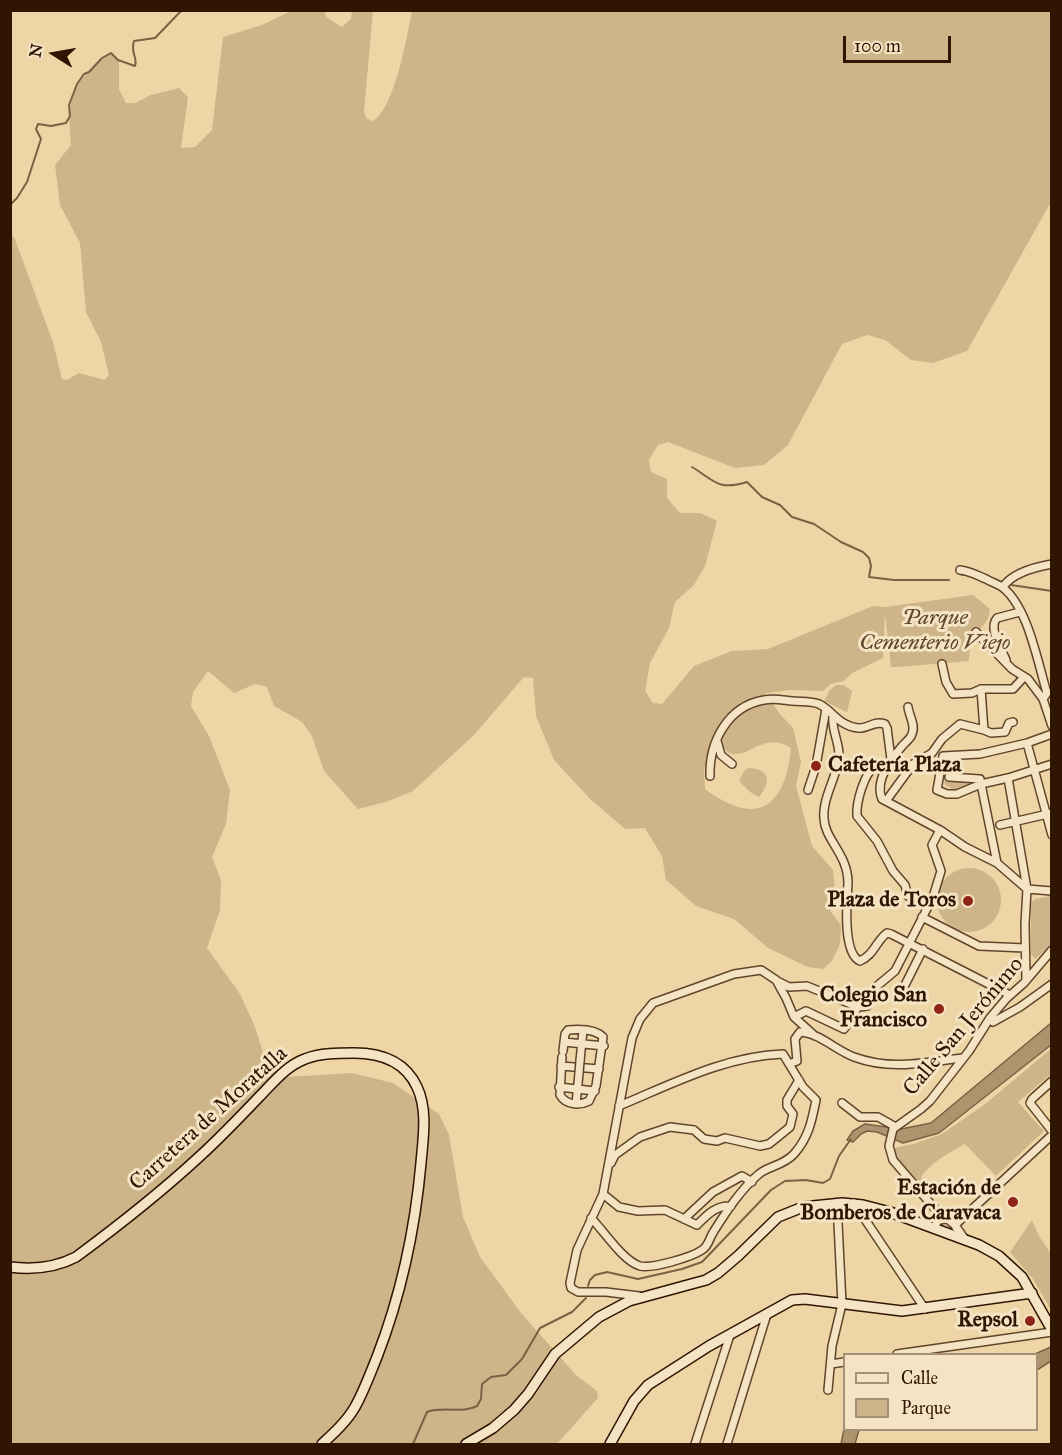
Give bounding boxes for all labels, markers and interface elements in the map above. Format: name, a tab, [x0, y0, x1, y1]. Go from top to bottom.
north arrow	[24, 24, 84, 84]
scale bar	[846, 24, 954, 62]
text: 100 m	[854, 35, 901, 57]
text: N	[25, 42, 46, 59]
park label: Parque Cementerio Viejo	[860, 606, 1010, 658]
place label: Cafetería Plaza	[828, 753, 961, 779]
marker: Cafetería Plaza	[809, 759, 823, 773]
place label: Plaza de Toros	[827, 888, 956, 914]
marker: Plaza de Toros	[961, 894, 975, 908]
street label: Calle San Jerónimo	[898, 952, 1030, 1102]
place label: Colegio San Francisco	[820, 983, 927, 1034]
marker: Colegio San Francisco	[932, 1002, 946, 1016]
street label: Carretera de Moratalla	[125, 1041, 293, 1197]
place label: Estación de Bomberos de Caravaca	[800, 1176, 1001, 1228]
marker: Estación de Bomberos de Caravaca	[1006, 1195, 1020, 1209]
place label: Repsol	[957, 1308, 1018, 1334]
marker: Repsol	[1023, 1314, 1037, 1328]
legend	[843, 1353, 1038, 1431]
text: Calle	[901, 1367, 938, 1389]
text: Parque	[901, 1397, 951, 1419]

